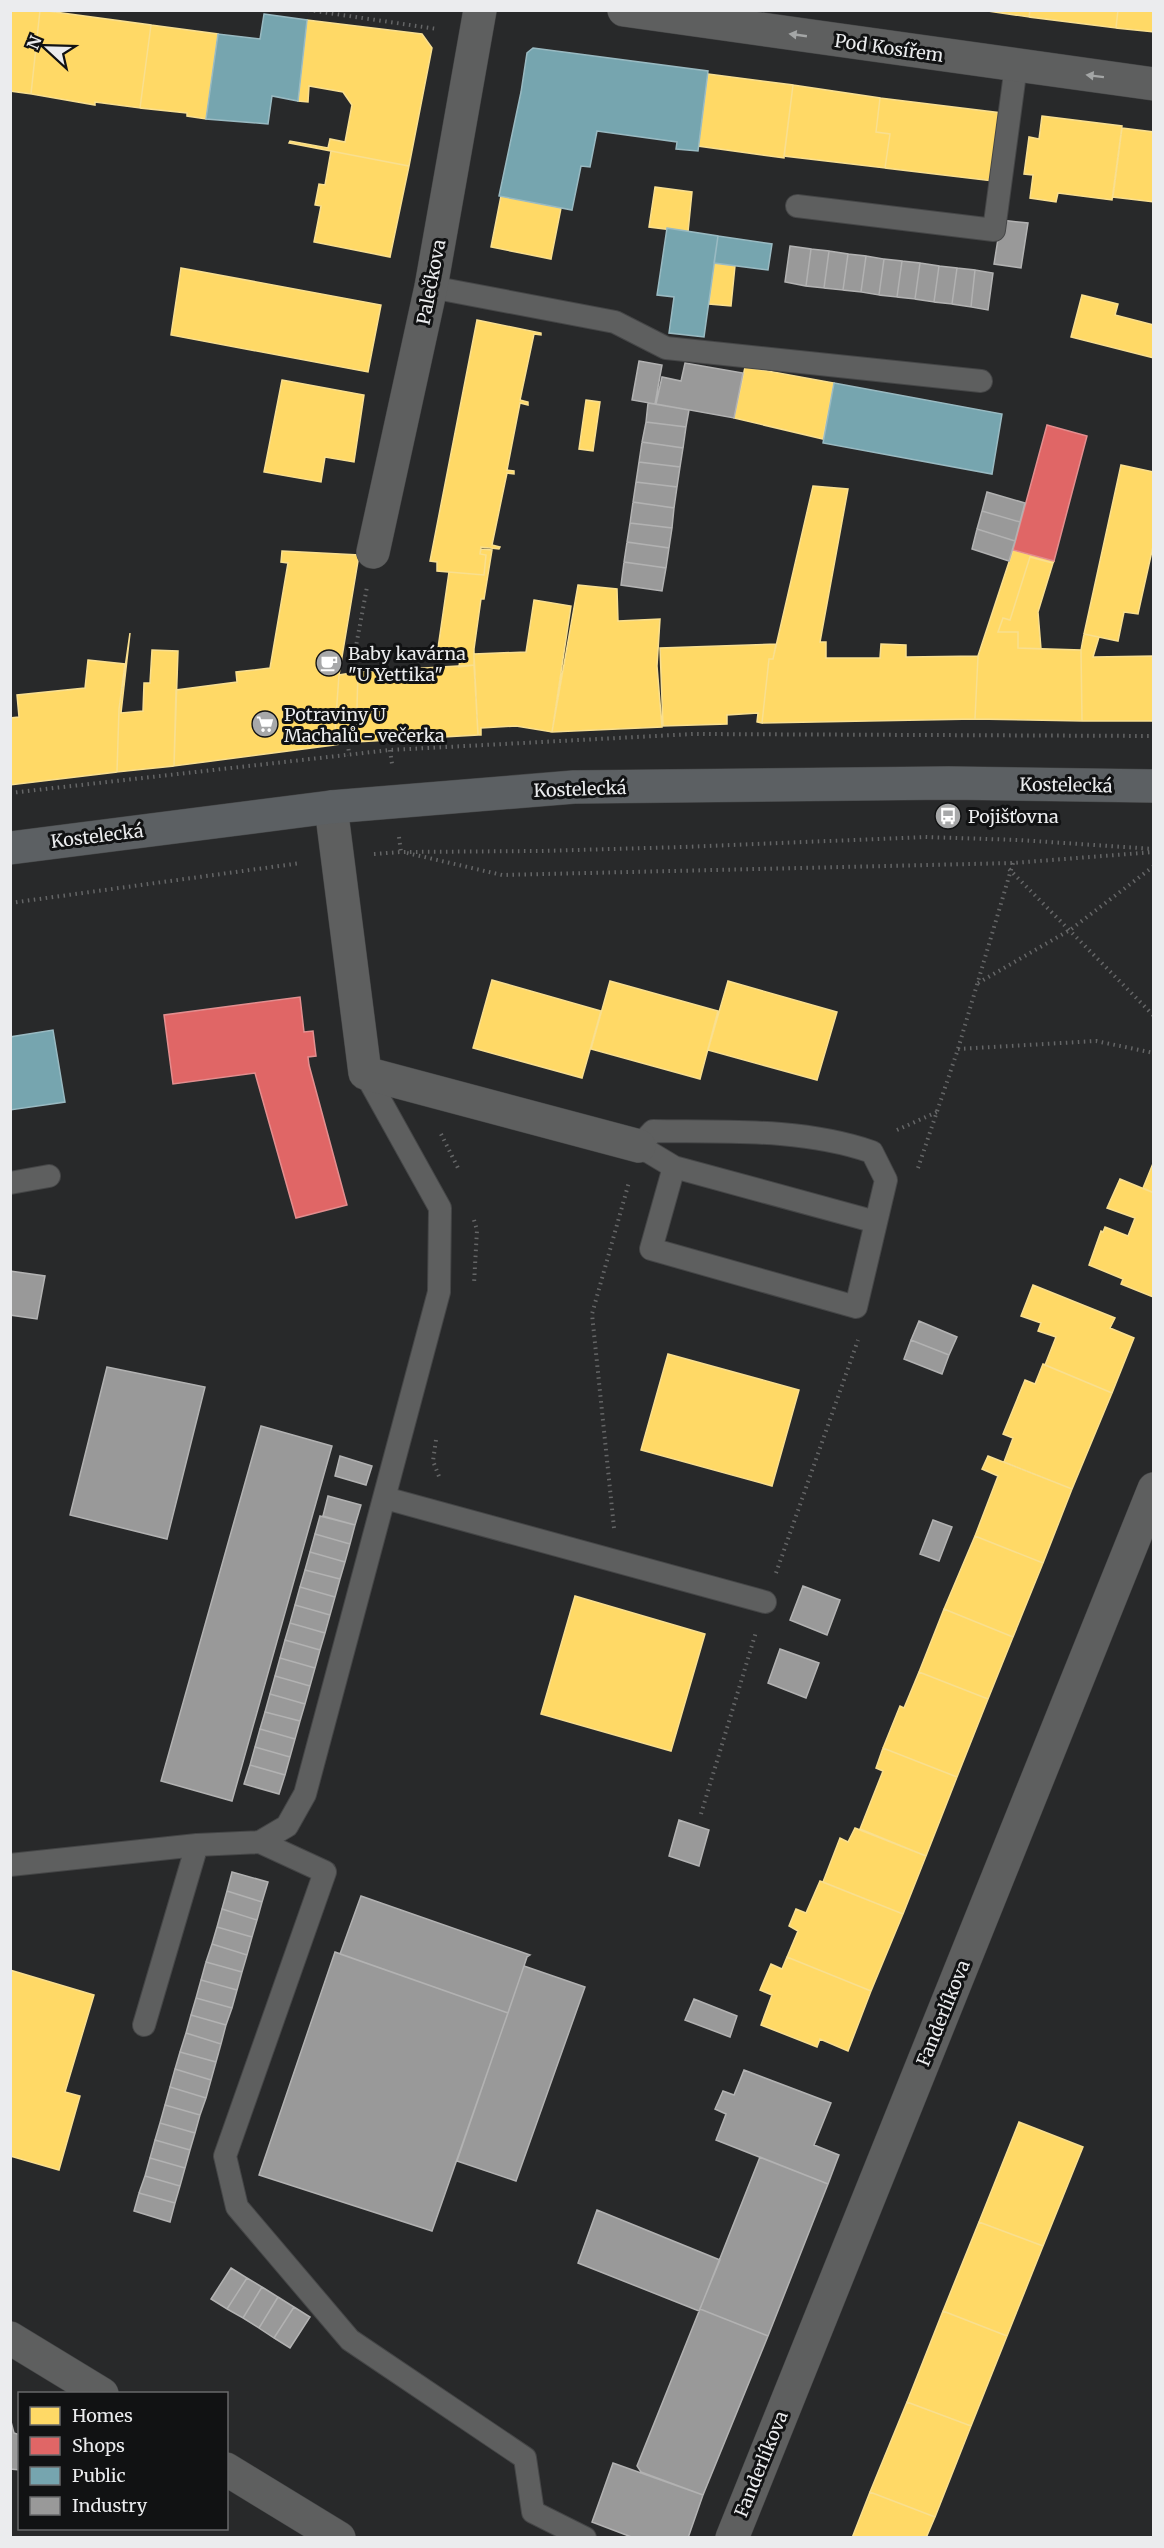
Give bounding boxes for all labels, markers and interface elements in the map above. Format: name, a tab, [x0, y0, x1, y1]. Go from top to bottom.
north arrow	[18, 18, 78, 78]
street label: Pod Kosířem	[833, 29, 945, 67]
one-way arrow	[789, 31, 808, 40]
text: N	[22, 32, 46, 52]
one-way arrow	[1086, 72, 1105, 81]
street label: Palečkova	[411, 237, 451, 327]
place label: Baby kavárna "U Yettika"	[348, 642, 466, 686]
cafe icon: Baby kavárna "U Yettika"	[314, 648, 344, 678]
place label: Potraviny U Machalů - večerka	[284, 703, 445, 747]
supermarket icon: Potraviny U Machalů - večerka	[250, 709, 280, 739]
street label: Kostelecká	[1019, 773, 1113, 797]
street label: Kostelecká	[533, 776, 627, 802]
bus stop icon: Pojišťovna	[933, 801, 963, 831]
place label: Pojišťovna	[968, 805, 1059, 828]
street label: Kostelecká	[49, 819, 145, 853]
street label: Fanderlíkova	[911, 1956, 975, 2069]
legend	[18, 2392, 228, 2530]
text: Homes	[72, 2404, 133, 2427]
street label: Fanderlíkova	[729, 2407, 793, 2520]
text: Shops	[72, 2434, 125, 2457]
text: Public	[72, 2464, 126, 2487]
text: Industry	[72, 2494, 148, 2517]

